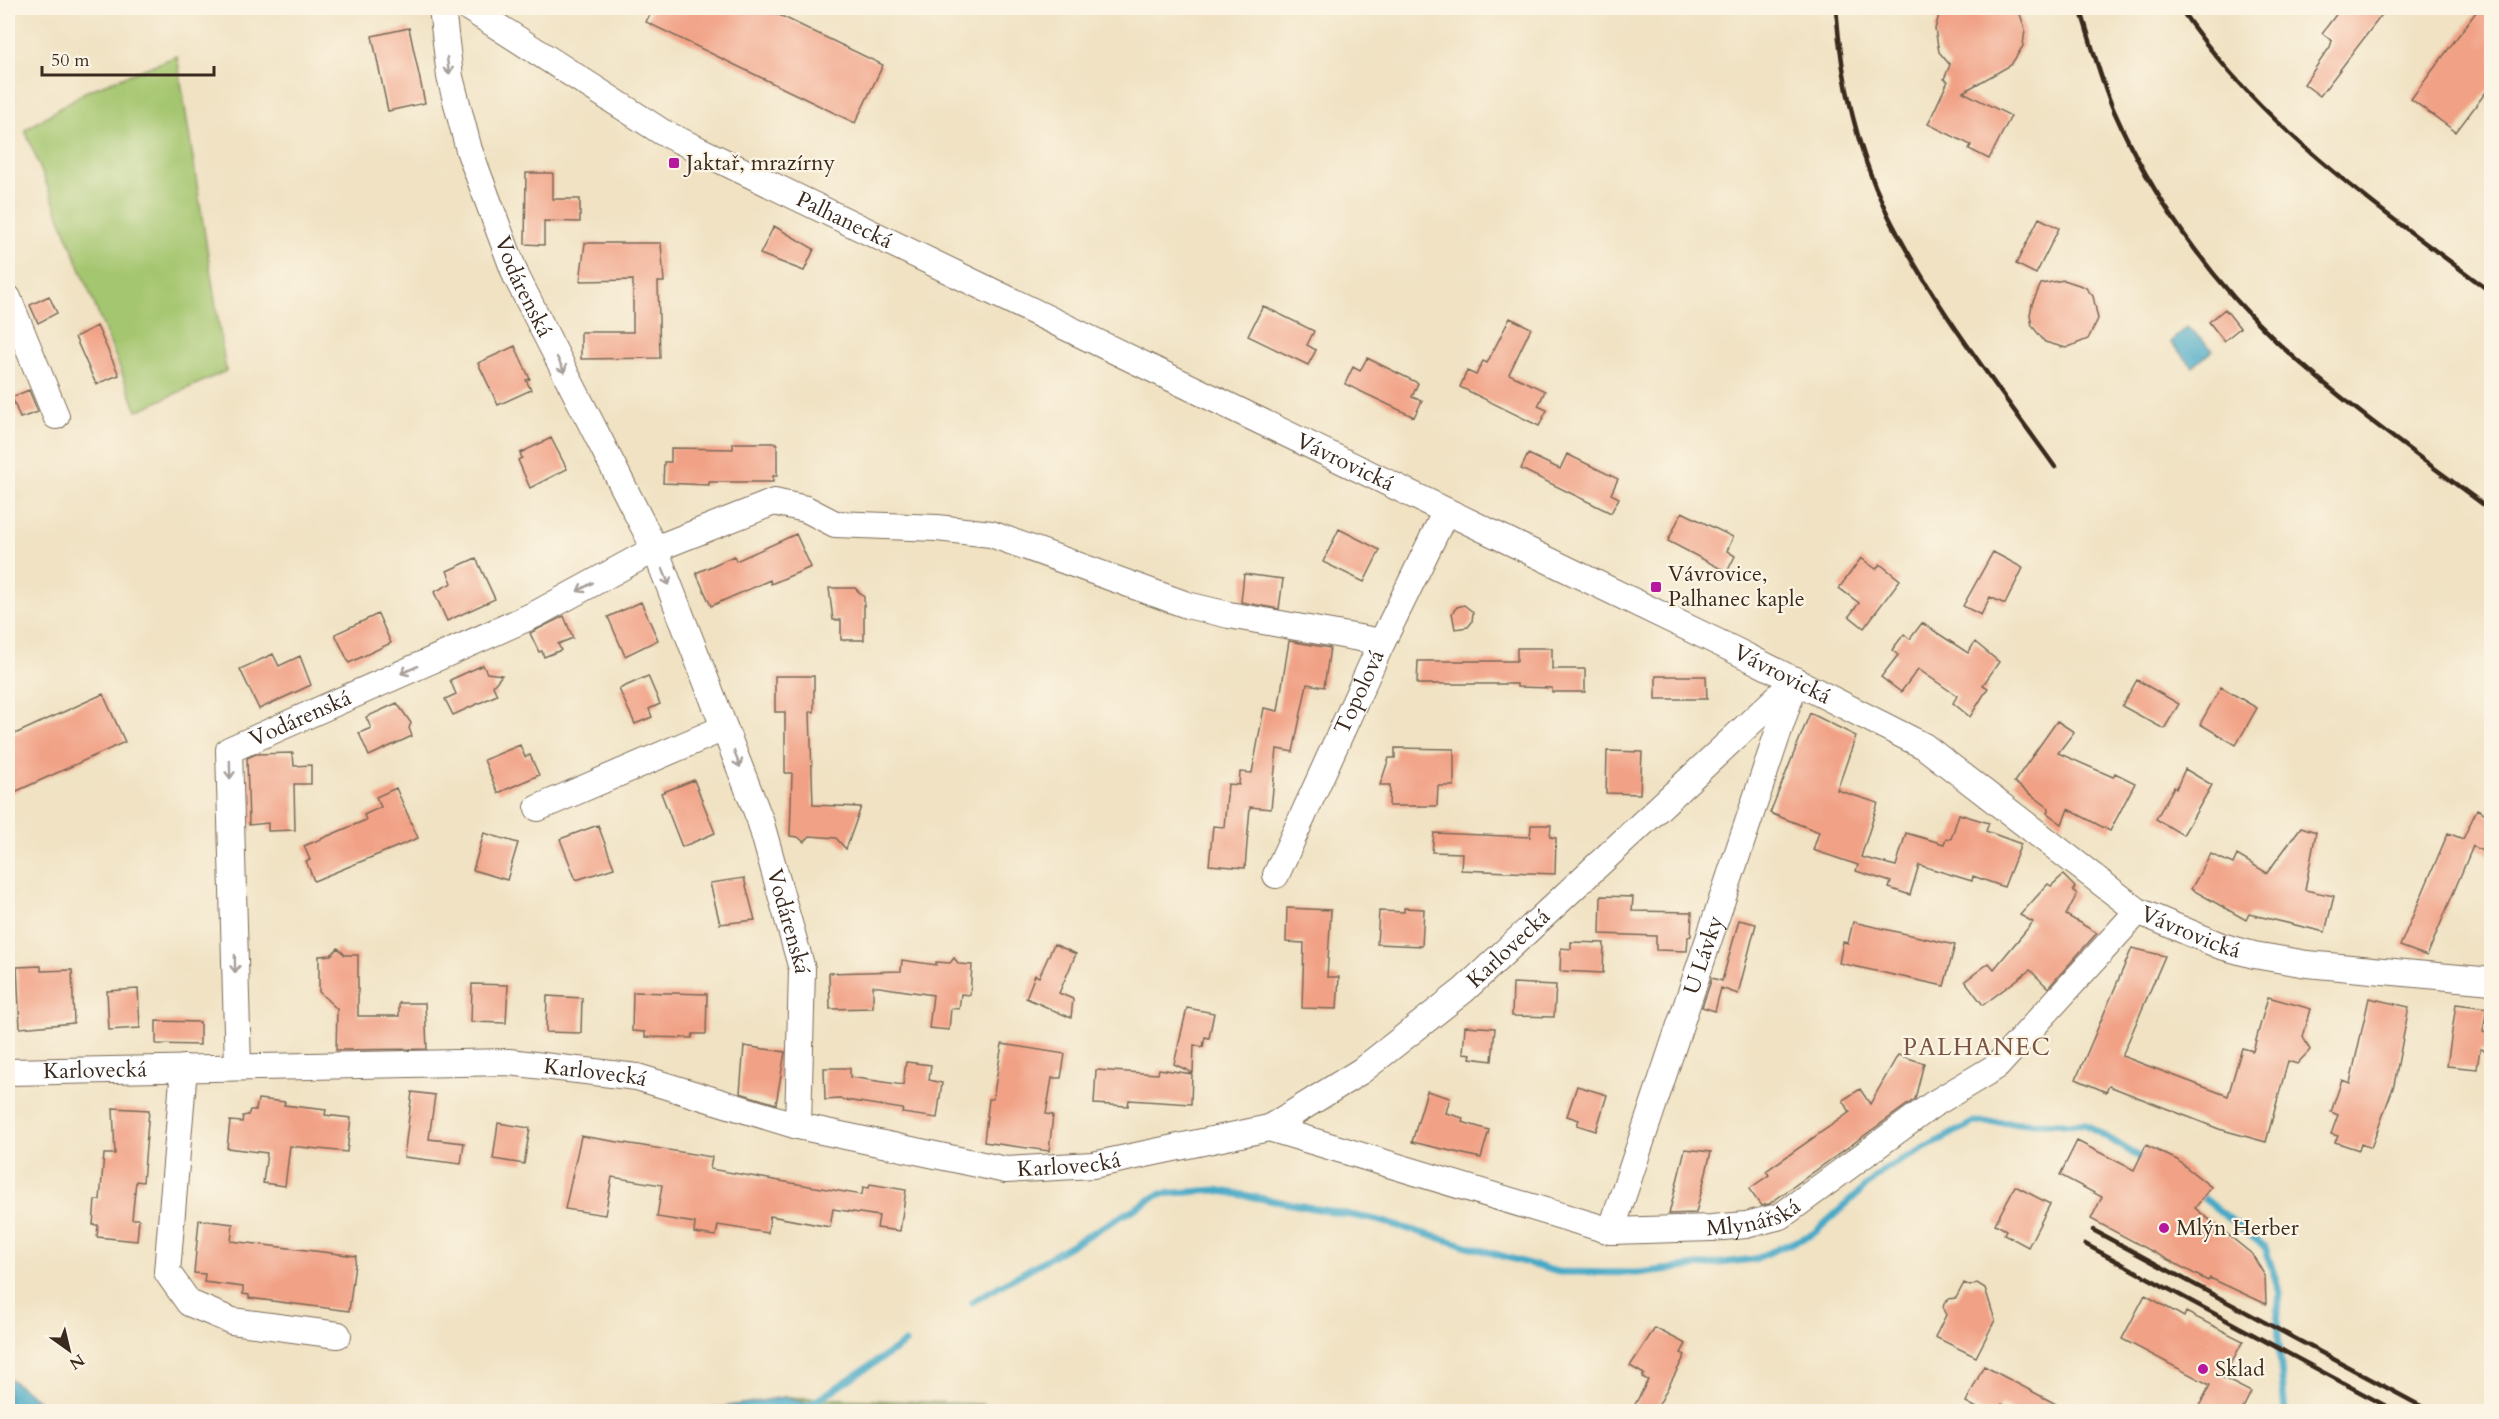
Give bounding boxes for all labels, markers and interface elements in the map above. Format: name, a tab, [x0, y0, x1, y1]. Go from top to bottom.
scale bar	[42, 39, 214, 77]
text: 50 m	[51, 48, 90, 73]
one-way arrow	[443, 55, 454, 75]
place label: Jaktař, mrazírny	[683, 148, 835, 178]
marker: Jaktař, mrazírny	[667, 156, 681, 170]
street label: Palhanecká	[791, 184, 898, 256]
street label: Vodárenská	[487, 232, 560, 343]
one-way arrow	[556, 355, 567, 373]
street label: Vávrovická	[1291, 426, 1399, 499]
place label: Vávrovice, Palhanec kaple	[1668, 559, 1805, 614]
one-way arrow	[661, 567, 672, 586]
marker: Vávrovice, Palhanec kaple	[1649, 580, 1663, 594]
one-way arrow	[577, 581, 594, 593]
street label: Vávrovická	[1728, 637, 1836, 712]
street label: Topolová	[1327, 645, 1392, 739]
one-way arrow	[400, 665, 418, 676]
street label: Vodárenská	[245, 683, 356, 754]
one-way arrow	[732, 749, 743, 768]
one-way arrow	[224, 759, 236, 779]
street label: Vodárenská	[760, 865, 817, 975]
street label: Vávrovická	[2136, 899, 2244, 966]
street label: Karlovecká	[1460, 902, 1557, 995]
street label: U Lávky	[1676, 911, 1731, 998]
one-way arrow	[229, 954, 241, 974]
district label: PALHANEC	[1903, 1031, 2051, 1064]
street label: Karlovecká	[542, 1051, 651, 1094]
street label: Karlovecká	[43, 1054, 148, 1086]
street label: Karlovecká	[1016, 1144, 1124, 1184]
street label: Mlynářská	[1705, 1191, 1807, 1243]
place label: Mlýn Herber	[2176, 1213, 2300, 1243]
marker: Mlýn Herber	[2157, 1221, 2171, 1235]
north arrow	[39, 1320, 99, 1380]
text: N	[65, 1349, 89, 1375]
place label: Sklad	[2215, 1354, 2265, 1384]
marker: Sklad	[2196, 1362, 2210, 1376]

